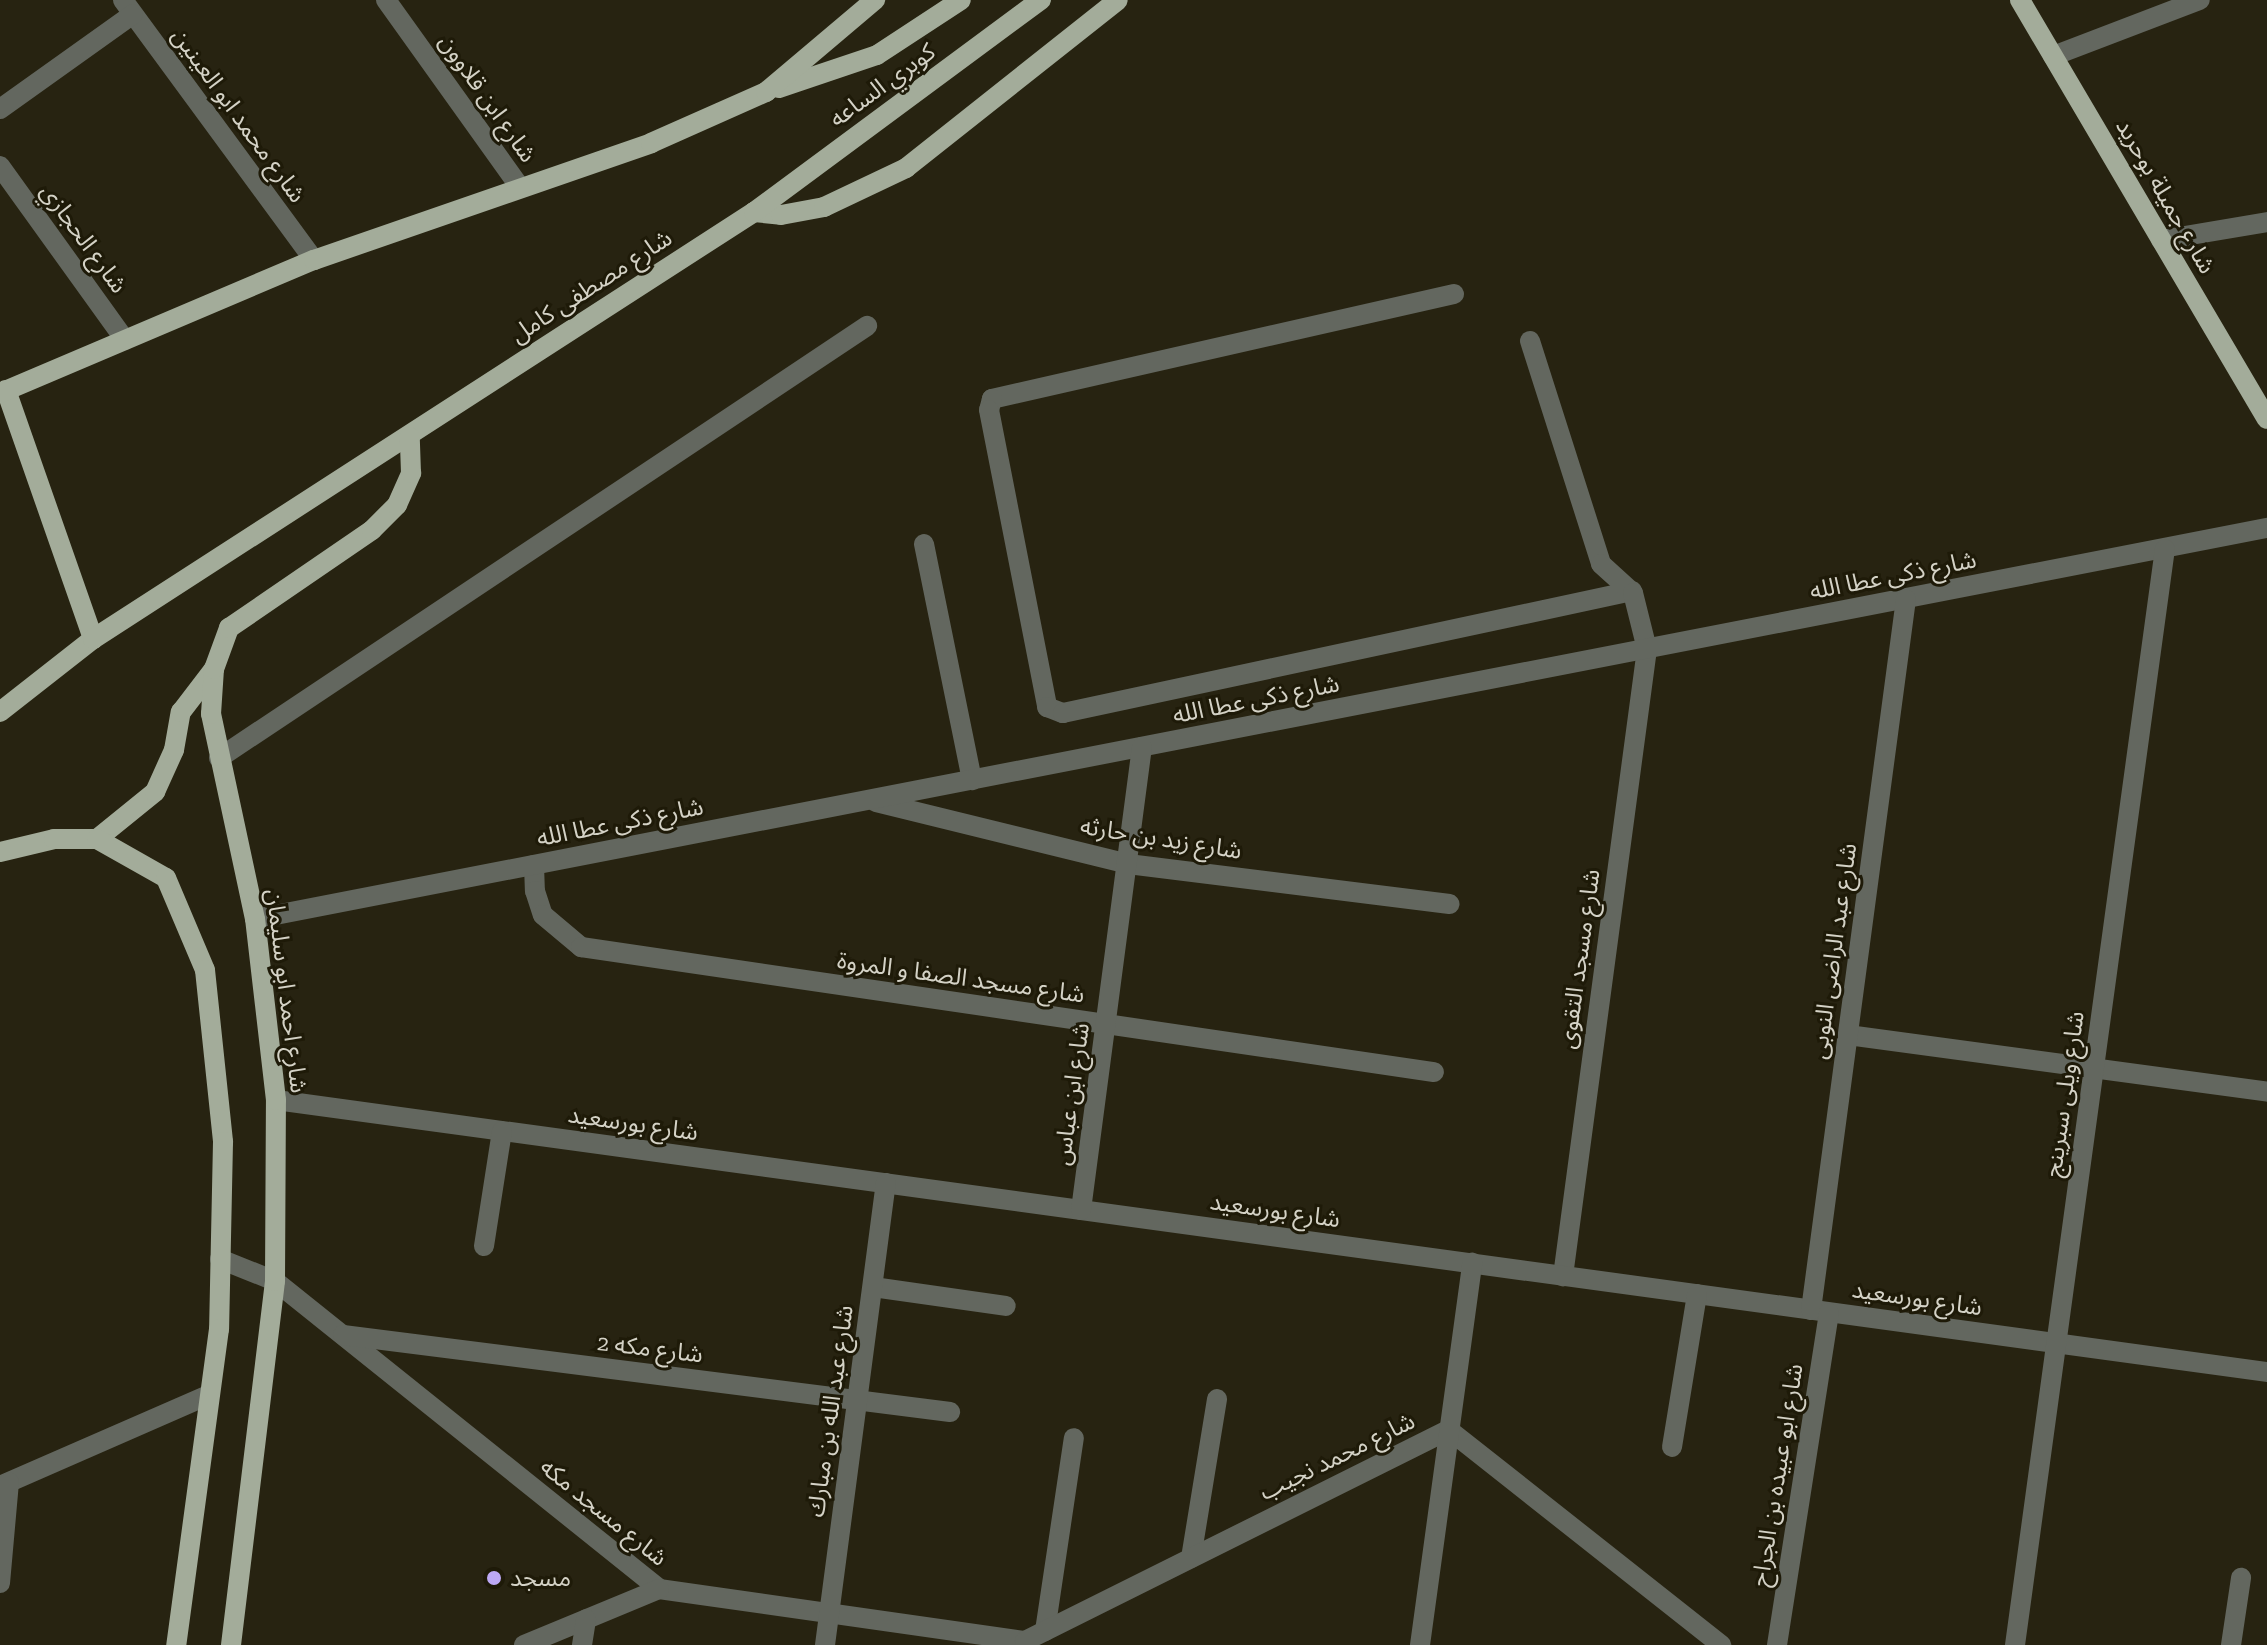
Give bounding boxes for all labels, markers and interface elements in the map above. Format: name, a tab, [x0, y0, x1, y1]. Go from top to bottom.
street label: شارع محمد ابو العينين	[166, 22, 312, 208]
street label: شارع ابن قلاوون	[433, 28, 543, 168]
street label: كوبري الساعه	[823, 37, 941, 133]
street label: شارع جميلة بوحريد	[2110, 113, 2222, 279]
street label: شارع الحجازي	[35, 177, 133, 299]
street label: شارع مصطفى كامل	[505, 223, 677, 349]
street label: شارع ذكى عطا الله	[1807, 545, 1979, 605]
street label: شارع ذكى عطا الله	[1170, 669, 1342, 729]
street label: شارع ذكى عطا الله	[534, 792, 706, 852]
street label: شارع زيد بن حارثه	[1078, 811, 1244, 865]
street label: شارع عبد الراضى النوبى	[1804, 841, 1862, 1061]
street label: شارع مسجد التقوى	[1552, 867, 1606, 1051]
street label: شارع احمد ابو سليمان	[260, 887, 314, 1095]
street label: شارع مسجد الصفا و المروة	[835, 945, 1087, 1009]
street label: شارع ويلى سبرينج	[2038, 1009, 2090, 1179]
street label: شارع ابن عباس	[1047, 1021, 1095, 1167]
street label: شارع بورسعيد	[566, 1100, 700, 1146]
street label: شارع بورسعيد	[1208, 1187, 1342, 1233]
street label: شارع بورسعيد	[1850, 1275, 1984, 1321]
street label: شارع عبد الله بن مبارك	[801, 1303, 859, 1519]
street label: شارع مكه 2	[595, 1327, 705, 1369]
street label: شارع ابو عبيده بن الجراح	[1745, 1362, 1809, 1588]
street label: شارع محمد نجيب	[1255, 1406, 1419, 1506]
street label: شارع مسجد مكه	[535, 1452, 673, 1572]
place label: مسجد	[510, 1564, 571, 1592]
marker: مسجد	[485, 1569, 503, 1587]

